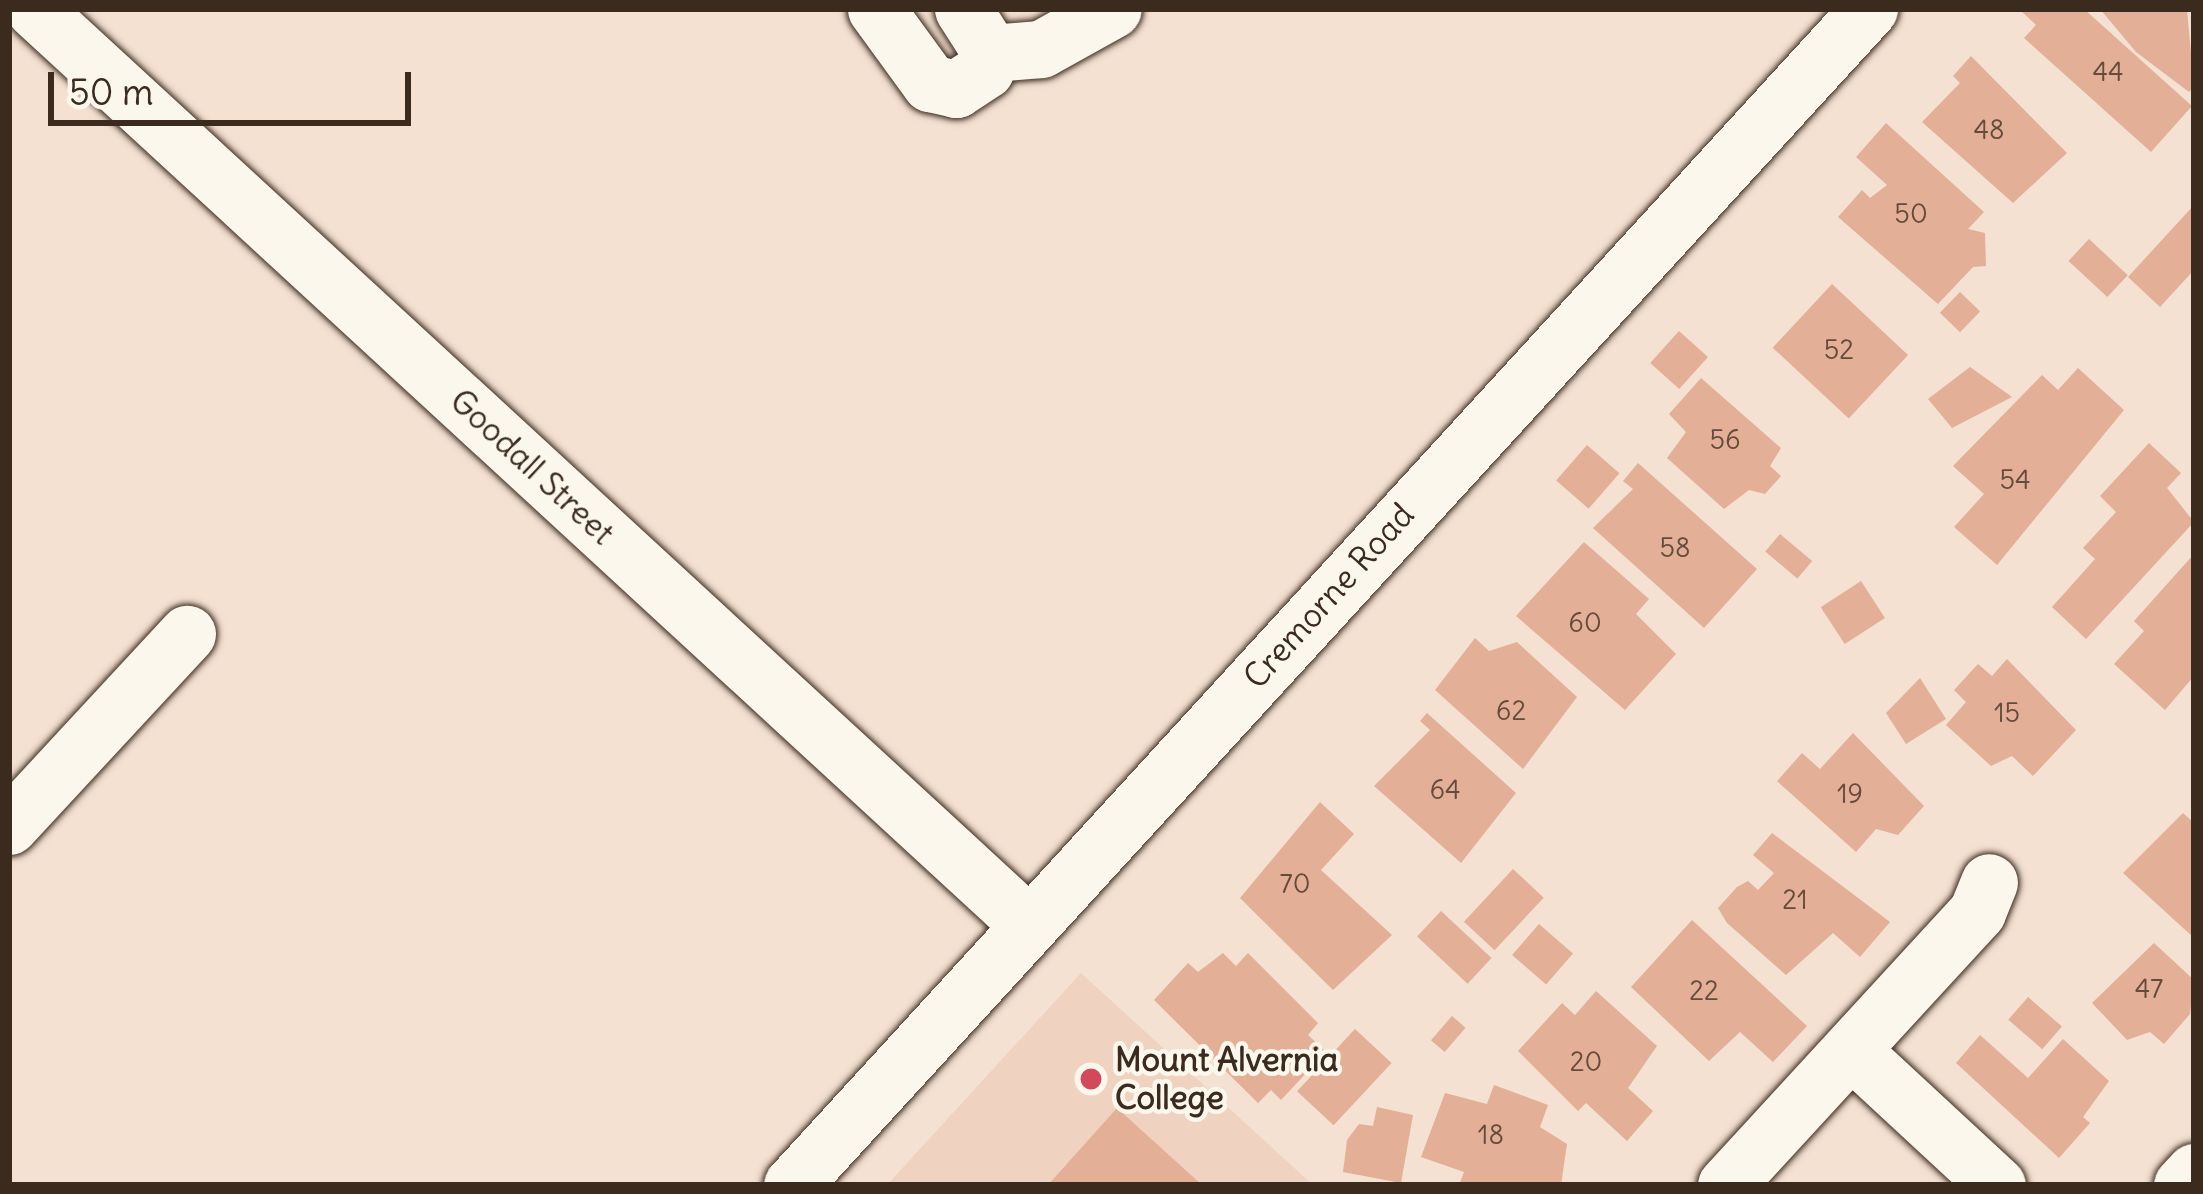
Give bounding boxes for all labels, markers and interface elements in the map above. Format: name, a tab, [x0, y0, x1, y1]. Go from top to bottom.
scale bar	[54, 48, 417, 122]
house number: 44	[2092, 56, 2124, 88]
text: 50 m	[69, 70, 154, 115]
house number: 48	[1973, 114, 2005, 146]
house number: 50	[1894, 198, 1928, 230]
house number: 52	[1824, 334, 1854, 366]
street label: Goodall Street	[442, 381, 622, 553]
house number: 56	[1709, 424, 1741, 456]
house number: 54	[1999, 464, 2031, 496]
street label: Cremorne Road	[1236, 495, 1422, 697]
house number: 58	[1659, 532, 1691, 564]
house number: 60	[1568, 607, 1602, 639]
house number: 62	[1496, 695, 1526, 727]
house number: 15	[1994, 697, 2020, 729]
house number: 64	[1429, 774, 1461, 806]
house number: 19	[1837, 778, 1863, 810]
house number: 70	[1280, 868, 1310, 900]
house number: 21	[1782, 884, 1808, 916]
house number: 47	[2135, 973, 2163, 1005]
house number: 22	[1689, 975, 1719, 1007]
place label: Mount Alvernia College	[1115, 1040, 1338, 1118]
house number: 20	[1570, 1046, 1602, 1078]
marker: Mount Alvernia College	[1078, 1066, 1104, 1092]
house number: 18	[1478, 1119, 1504, 1151]

